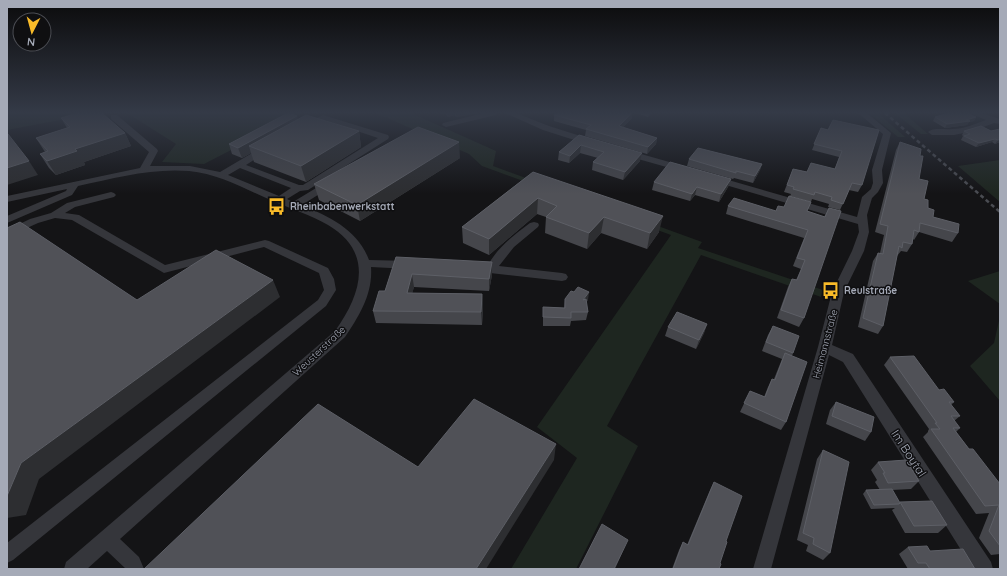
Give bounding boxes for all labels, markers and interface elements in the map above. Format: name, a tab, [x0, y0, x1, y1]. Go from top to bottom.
north arrow	[12, 12, 52, 52]
text: N	[26, 35, 36, 49]
bus stop icon: Rheinbabenwerkstatt	[267, 196, 287, 216]
place label: Rheinbabenwerkstatt	[290, 200, 395, 213]
bus stop icon: Reulstraße	[821, 280, 841, 300]
place label: Reulstraße	[844, 284, 897, 297]
street label: Heimannstraße	[809, 308, 841, 380]
street label: Weusterstraße	[290, 323, 349, 379]
street label: Im Boytal	[888, 427, 930, 479]

